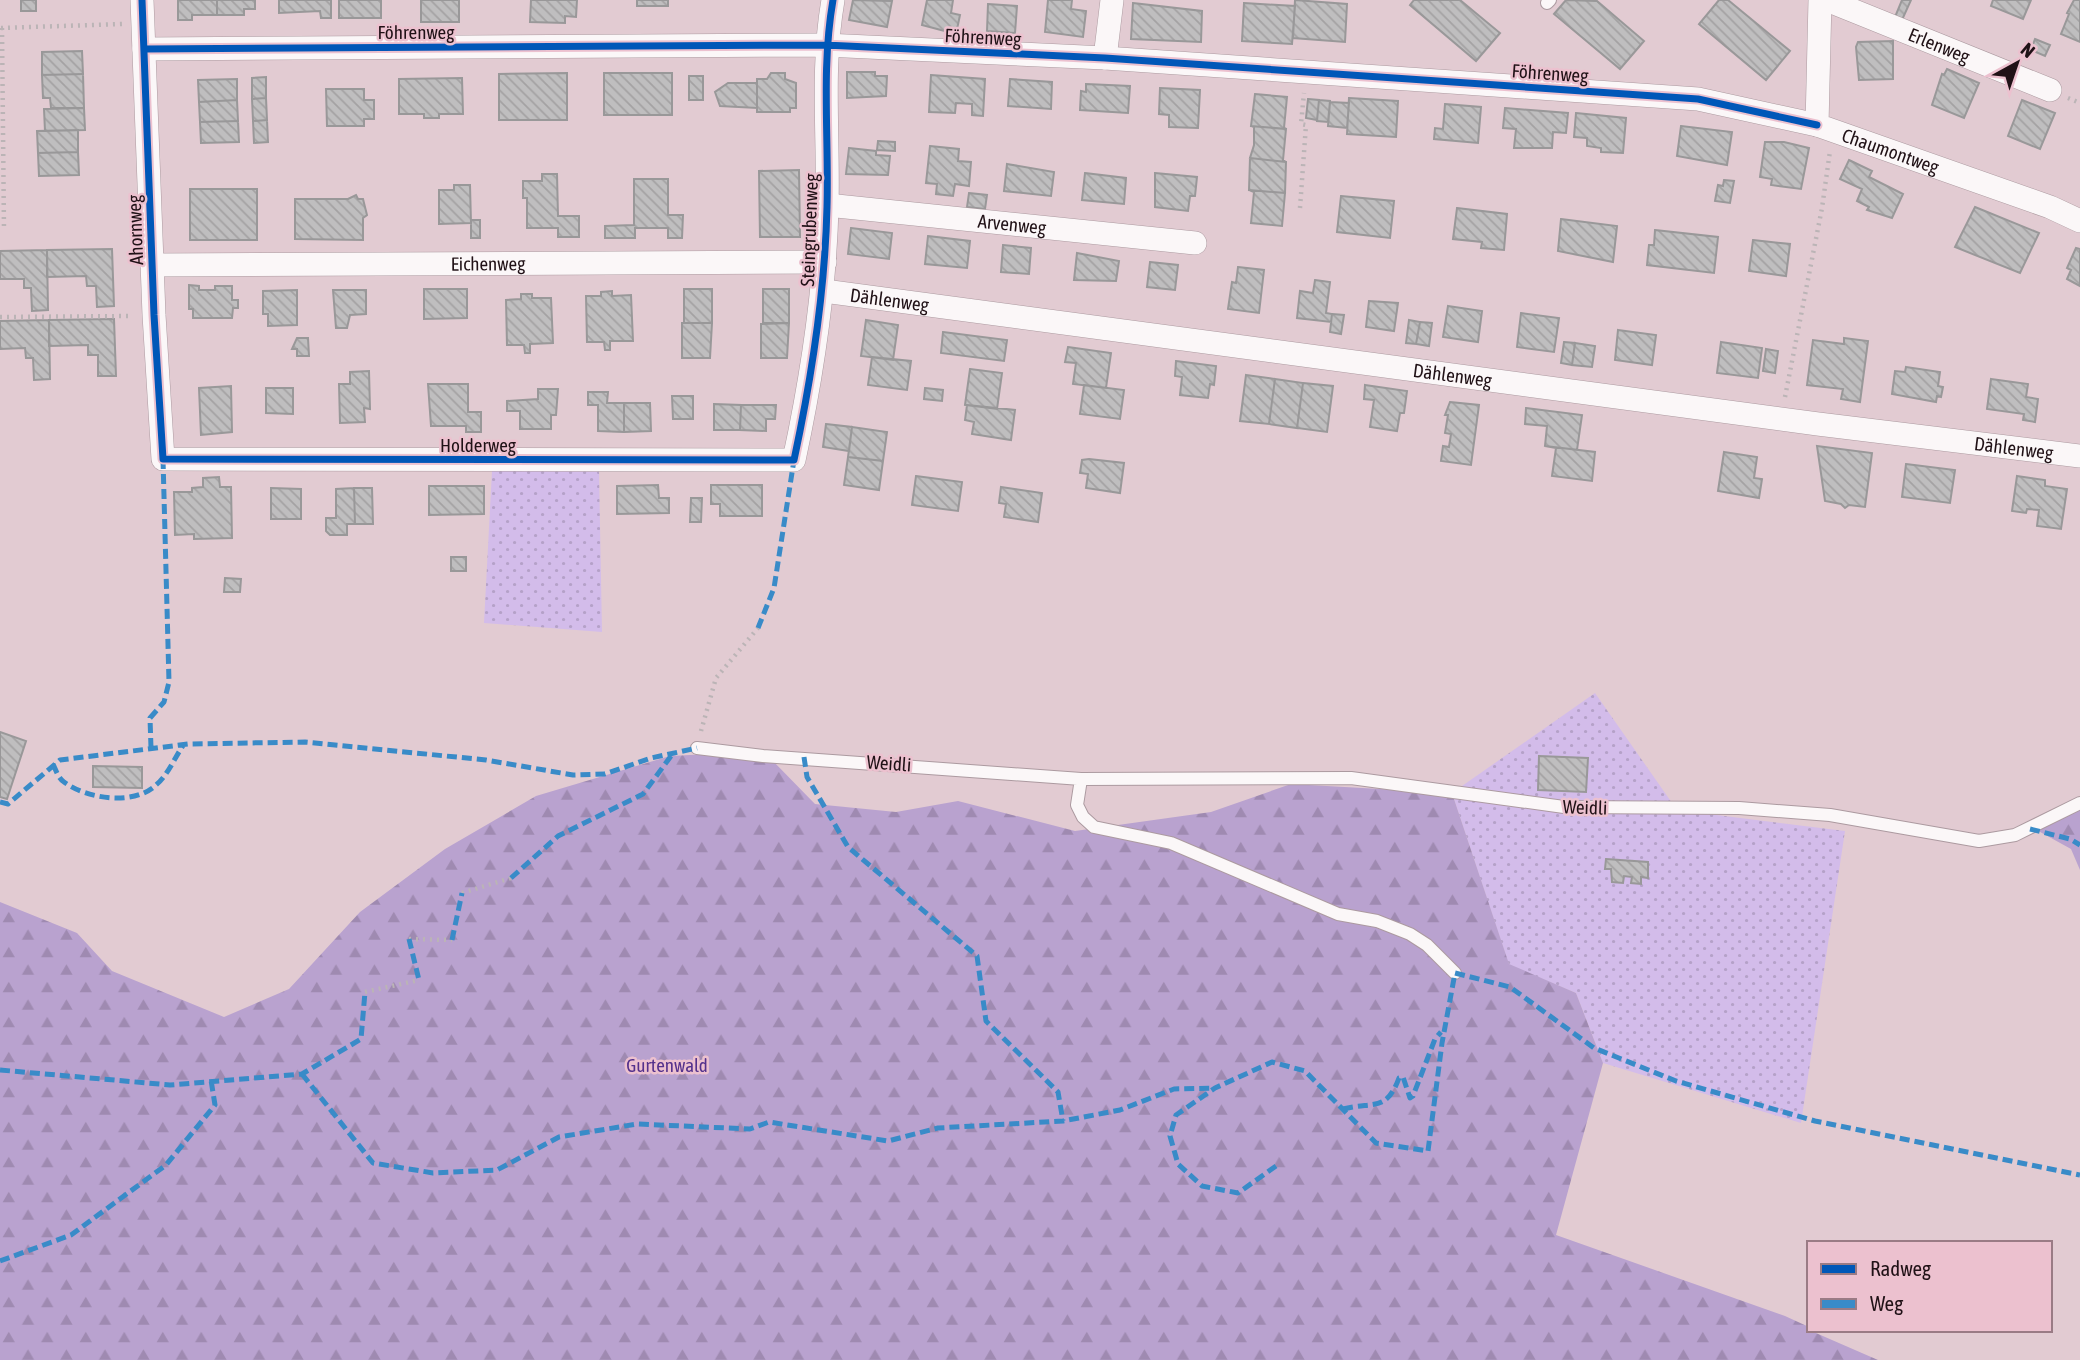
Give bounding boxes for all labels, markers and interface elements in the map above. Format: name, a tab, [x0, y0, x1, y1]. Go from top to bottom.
street label: Föhrenweg	[378, 21, 455, 43]
street label: Erlenweg	[1905, 23, 1974, 68]
street label: Föhrenweg	[944, 24, 1023, 50]
north arrow	[1982, 28, 2052, 98]
text: N	[2017, 38, 2039, 62]
street label: Föhrenweg	[1511, 59, 1590, 87]
street label: Chaumontweg	[1839, 124, 1943, 178]
street label: Steingrubenweg	[796, 172, 822, 287]
street label: Ahornweg	[123, 194, 147, 265]
street label: Arvenweg	[977, 210, 1048, 239]
street label: Eichenweg	[451, 252, 526, 275]
street label: Dählenweg	[849, 284, 931, 316]
street label: Dählenweg	[1412, 359, 1494, 391]
street label: Dählenweg	[1973, 432, 2055, 464]
street label: Holderweg	[440, 434, 517, 456]
street label: Weidli	[866, 750, 912, 776]
street label: Weidli	[1562, 795, 1608, 819]
park label: Gurtenwald	[626, 1054, 708, 1076]
legend	[1807, 1241, 2052, 1332]
text: Radweg	[1870, 1256, 1931, 1280]
text: Weg	[1870, 1291, 1903, 1315]

